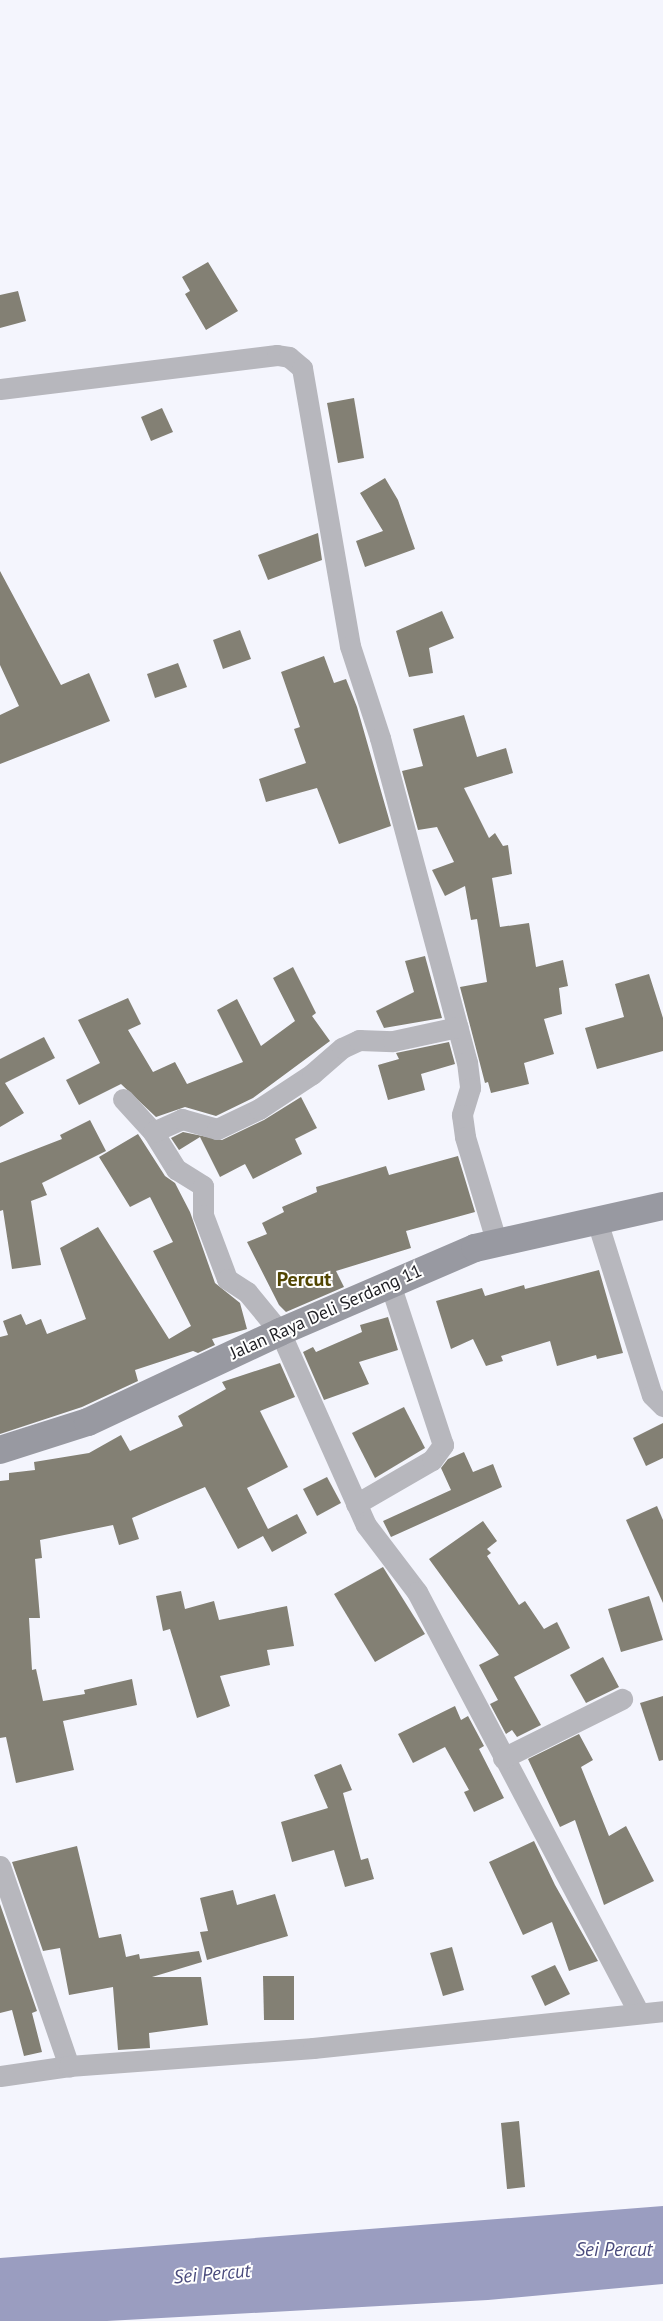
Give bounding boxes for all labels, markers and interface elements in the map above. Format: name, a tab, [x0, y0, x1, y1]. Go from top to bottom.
street label: Jalan Raya Deli Serdang 11	[227, 1260, 425, 1364]
district label: Percut	[277, 1267, 331, 1291]
water label: Sei Percut	[575, 2239, 653, 2261]
water label: Sei Percut	[173, 2259, 251, 2289]

